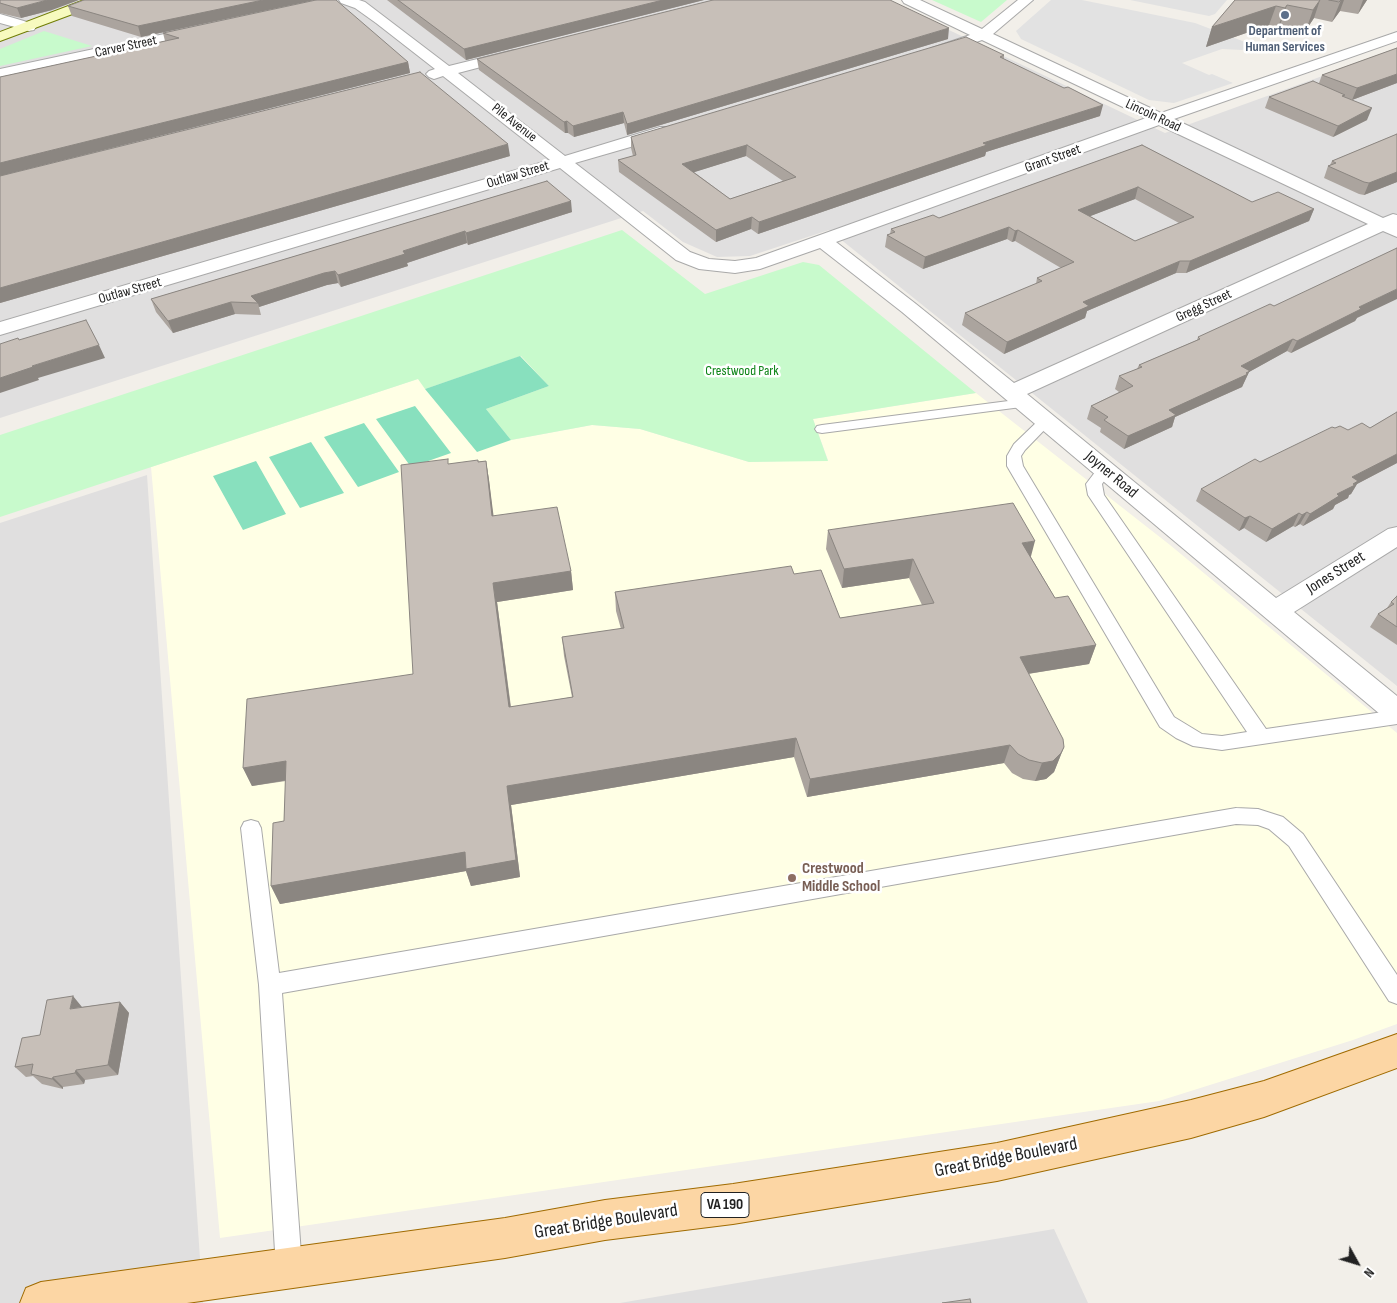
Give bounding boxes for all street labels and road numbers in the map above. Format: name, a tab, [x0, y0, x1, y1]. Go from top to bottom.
street label: Carver Street	[94, 32, 158, 62]
street label: Lincoln Road	[1123, 96, 1183, 136]
street label: Pile Avenue	[488, 100, 540, 146]
street label: Grant Street	[1023, 141, 1083, 177]
street label: Outlaw Street	[485, 158, 551, 192]
street label: Outlaw Street	[97, 274, 163, 308]
street label: Gregg Street	[1174, 286, 1234, 326]
street label: Joyner Road	[1081, 447, 1141, 503]
street label: Jones Street	[1303, 548, 1369, 598]
street label: Great Bridge Boulevard	[933, 1133, 1079, 1183]
road number: VA 190	[701, 1192, 749, 1218]
street label: Great Bridge Boulevard	[533, 1199, 679, 1245]

